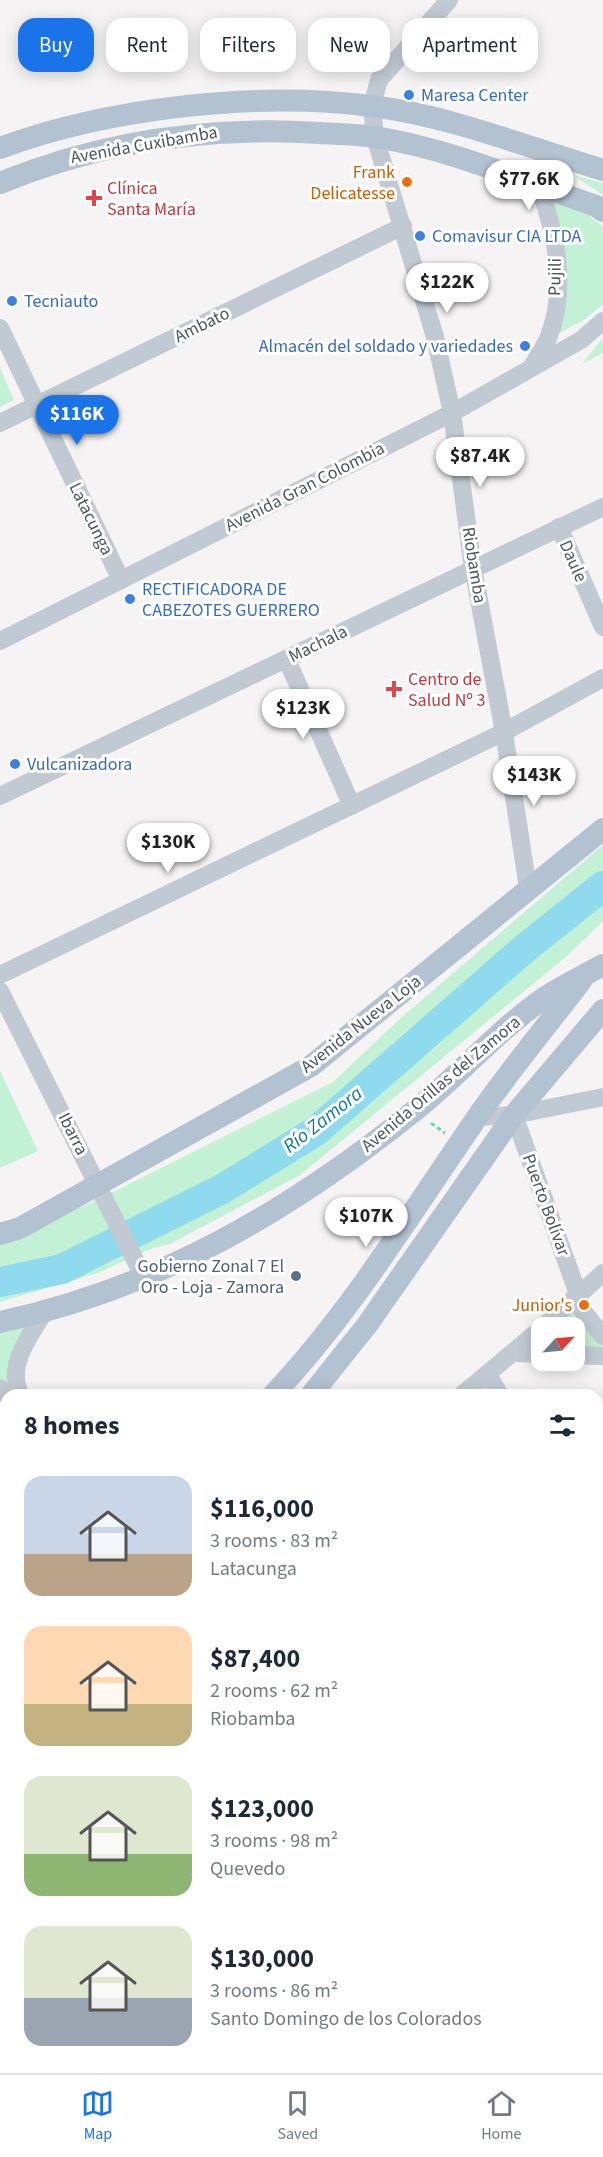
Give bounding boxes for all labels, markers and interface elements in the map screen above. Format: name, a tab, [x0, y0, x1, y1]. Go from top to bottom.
chip: Buy	[18, 18, 94, 72]
chip: Rent	[106, 18, 188, 72]
chip: Filters	[200, 18, 296, 72]
chip: New	[308, 18, 390, 72]
chip: Apartment	[402, 18, 538, 72]
place label: Maresa Center	[421, 83, 529, 108]
marker: Maresa Center	[402, 88, 416, 102]
street label: Avenida Cuxibamba	[69, 120, 219, 170]
place label: Frank Delicatesse	[310, 160, 395, 206]
pin: $77.6K	[480, 160, 578, 211]
text: $77.6K	[499, 165, 559, 193]
marker: Frank Delicatesse	[400, 175, 414, 189]
place label: Clínica Santa María	[107, 176, 196, 222]
marker: Clínica Santa María	[85, 189, 103, 207]
place label: Comavisur CIA LTDA	[432, 224, 582, 249]
marker: Comavisur CIA LTDA	[413, 229, 427, 243]
street label: Pujili	[542, 258, 568, 296]
pin: $122K	[405, 263, 489, 314]
text: $122K	[420, 268, 474, 296]
place label: Tecniauto	[24, 289, 98, 314]
marker: Tecniauto	[5, 294, 19, 308]
street label: Ambato	[170, 301, 234, 349]
place label: Almacén del soldado y variedades	[259, 334, 513, 359]
marker: Almacén del soldado y variedades	[518, 339, 532, 353]
pin: $116K	[35, 395, 119, 446]
text: $116K	[50, 400, 104, 428]
street label: Avenida Gran Colombia	[221, 436, 389, 538]
pin: $87.4K	[431, 437, 529, 488]
text: $87.4K	[450, 442, 510, 470]
street label: Latacunga	[63, 478, 119, 560]
street label: Riobamba	[456, 525, 492, 605]
street label: Daule	[553, 536, 593, 586]
place label: RECTIFICADORA DE CABEZOTES GUERRERO	[142, 577, 320, 623]
marker: RECTIFICADORA DE CABEZOTES GUERRERO	[123, 592, 137, 606]
street label: Machala	[284, 619, 352, 669]
place label: Centro de Salud Nº 3	[408, 667, 485, 713]
marker: Centro de Salud Nº 3	[385, 680, 403, 698]
pin: $123K	[261, 689, 345, 740]
text: $123K	[276, 694, 330, 722]
place label: Vulcanizadora	[27, 752, 132, 777]
pin: $143K	[492, 756, 576, 807]
marker: Vulcanizadora	[8, 757, 22, 771]
text: $143K	[507, 761, 561, 789]
pin: $130K	[126, 823, 210, 874]
text: $130K	[141, 828, 195, 856]
street label: Avenida Nueva Loja	[295, 969, 427, 1079]
street label: Avenida Orillas del Zamora	[356, 1010, 526, 1158]
water label: Río Zamora	[277, 1080, 369, 1160]
street label: Ibarra	[52, 1108, 94, 1160]
street label: Puerto Bolívar	[516, 1150, 576, 1260]
pin: $107K	[324, 1197, 408, 1248]
text: $107K	[339, 1202, 393, 1230]
place label: Gobierno Zonal 7 El Oro - Loja - Zamora	[138, 1254, 284, 1300]
marker: Gobierno Zonal 7 El Oro - Loja - Zamora	[289, 1269, 303, 1283]
place label: Junior's	[512, 1293, 572, 1318]
marker: Junior's	[577, 1298, 591, 1312]
north arrow	[531, 1317, 585, 1371]
map controls	[531, 1317, 585, 1371]
text: 8 homes	[24, 1407, 119, 1444]
icon: filters	[546, 1409, 579, 1442]
text: $116,000	[210, 1490, 314, 1527]
icon: home	[72, 1500, 144, 1572]
text: 3 rooms · 83 m²	[210, 1527, 338, 1555]
text: Latacunga	[210, 1555, 297, 1583]
text: $87,400	[210, 1640, 300, 1677]
icon: home	[72, 1650, 144, 1722]
text: 2 rooms · 62 m²	[210, 1677, 338, 1705]
text: Riobamba	[210, 1705, 295, 1733]
text: $123,000	[210, 1790, 314, 1827]
icon: home	[72, 1800, 144, 1872]
text: 3 rooms · 98 m²	[210, 1827, 338, 1855]
text: Quevedo	[210, 1855, 285, 1883]
text: $130,000	[210, 1940, 314, 1977]
icon: home	[72, 1950, 144, 2022]
text: 3 rooms · 86 m²	[210, 1977, 338, 2005]
text: Santo Domingo de los Colorados	[210, 2005, 482, 2033]
tab: Map	[81, 2087, 114, 2145]
tab: Saved	[277, 2087, 318, 2145]
tab: Home	[481, 2087, 522, 2145]

